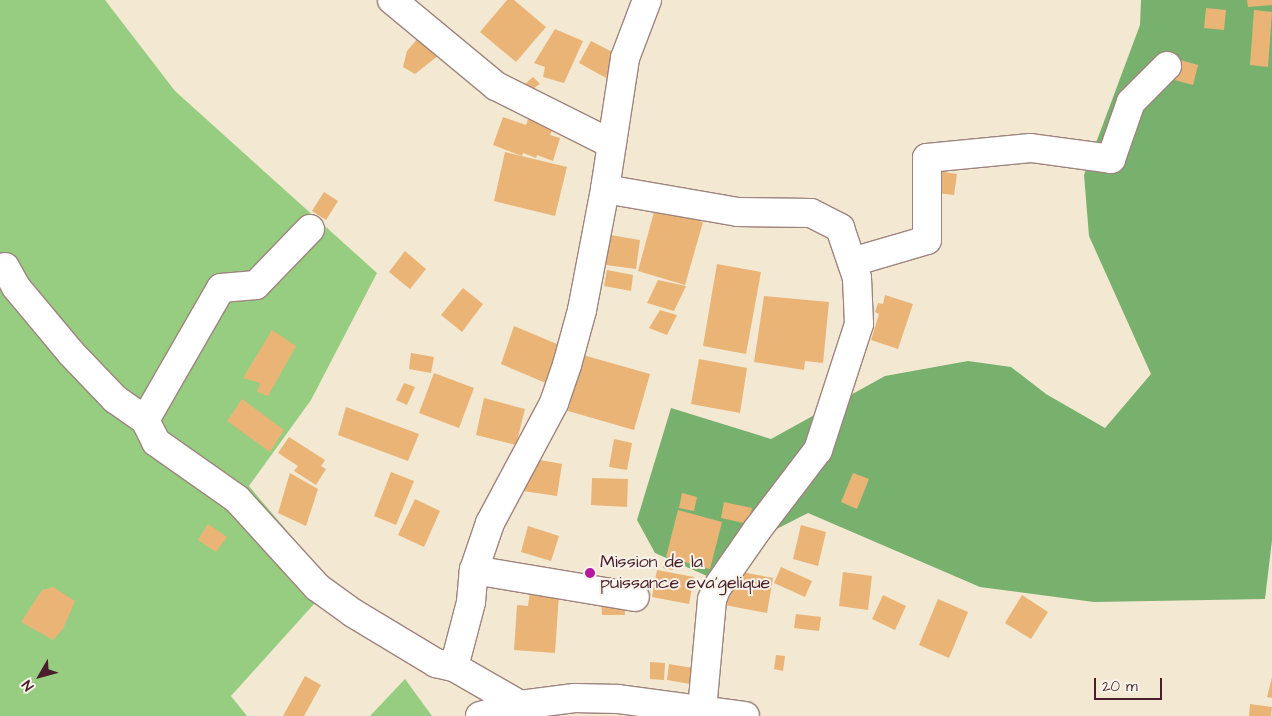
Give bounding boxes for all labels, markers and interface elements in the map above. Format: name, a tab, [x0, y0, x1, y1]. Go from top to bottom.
place label: Mission de la puissance eva'gelique	[600, 552, 770, 594]
marker: Mission de la puissance eva'gelique	[584, 567, 596, 579]
north arrow	[15, 651, 65, 701]
scale bar	[1097, 668, 1164, 700]
text: N	[18, 676, 39, 695]
text: 20 m	[1102, 676, 1138, 697]

